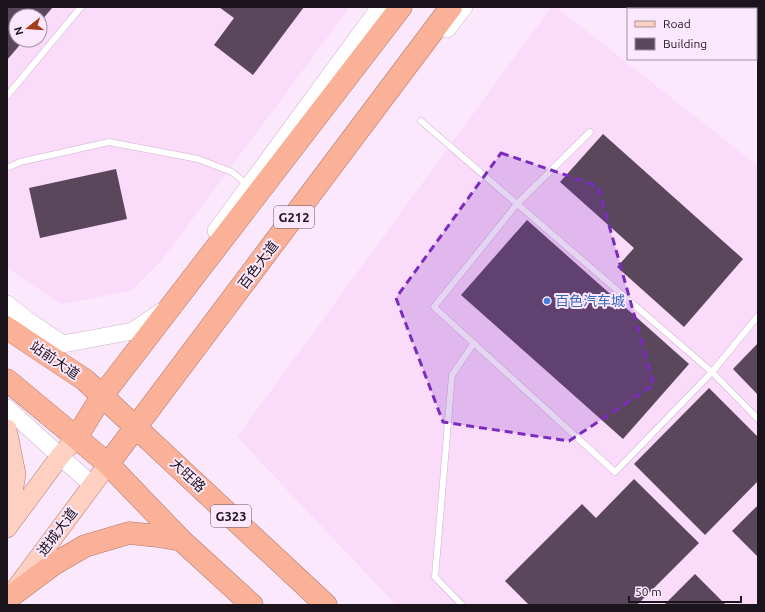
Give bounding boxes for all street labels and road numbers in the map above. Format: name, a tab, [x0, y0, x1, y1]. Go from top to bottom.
road number: G212	[274, 206, 314, 228]
street label: 百色大道	[235, 238, 281, 292]
street label: 站前大道	[27, 338, 83, 382]
street label: 大旺路	[167, 455, 209, 495]
street label: 进城大道	[34, 505, 80, 559]
road number: G323	[211, 505, 251, 527]

